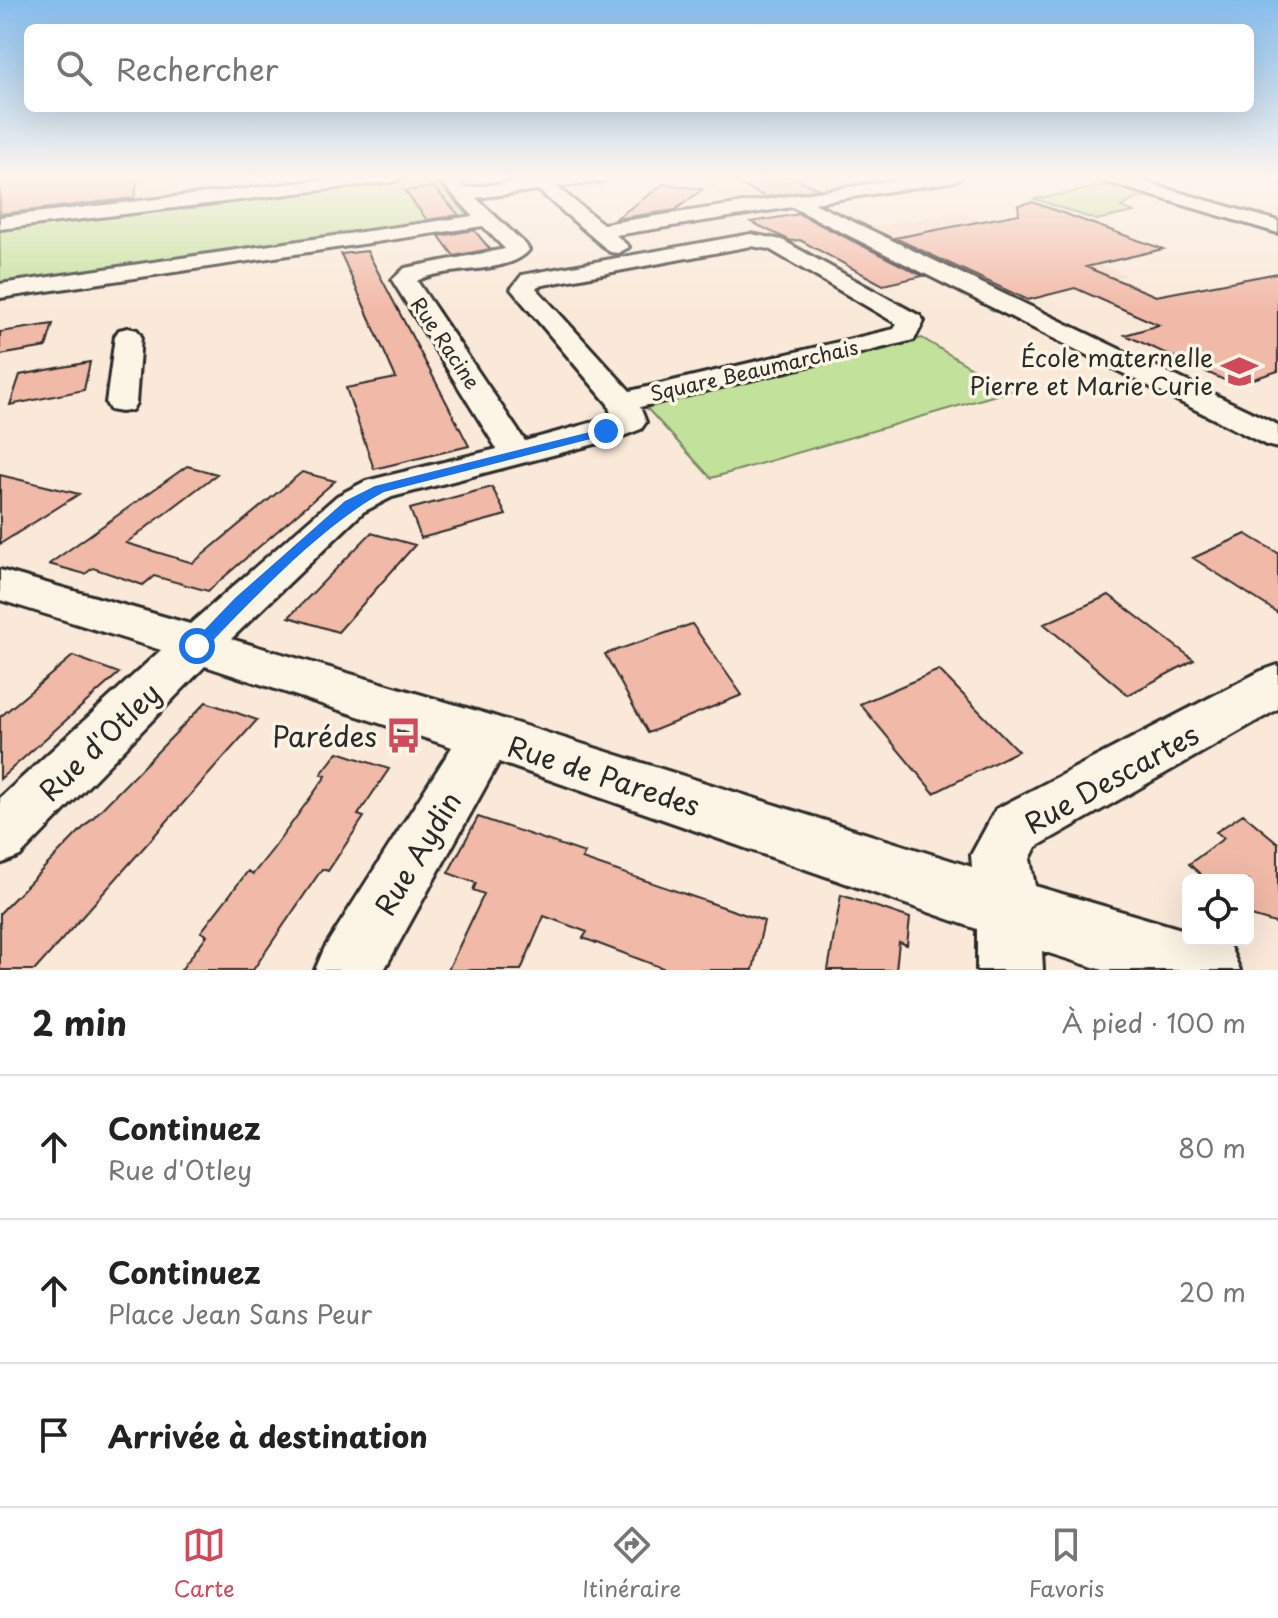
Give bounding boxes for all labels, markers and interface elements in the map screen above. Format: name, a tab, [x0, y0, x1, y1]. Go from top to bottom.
search box	[24, 24, 1254, 112]
icon: search	[52, 46, 96, 90]
text: Rechercher	[116, 46, 279, 91]
street label: Rue Racine	[404, 291, 488, 395]
street label: Square Beaumarchais	[647, 331, 861, 409]
place label: École maternelle Pierre et Marie Curie	[969, 339, 1213, 403]
school or university icon: École maternelle Pierre et Marie Curie	[1220, 352, 1258, 390]
route end	[588, 413, 624, 449]
route start	[179, 628, 215, 664]
street label: Rue d'Otley	[28, 672, 170, 810]
street label: Rue Descartes	[1016, 712, 1206, 844]
place label: Parédes	[272, 714, 377, 757]
bus stop icon: Parédes	[384, 716, 422, 754]
street label: Rue de Paredes	[502, 724, 706, 826]
street label: Rue Aydin	[363, 783, 471, 923]
map controls	[1182, 874, 1254, 946]
button: locate	[1182, 874, 1254, 946]
text: 2 min	[32, 996, 127, 1048]
text: À pied · 100 m	[1062, 1003, 1246, 1042]
text: Continuez	[108, 1105, 261, 1150]
icon: ahead	[32, 1125, 76, 1169]
text: 80 m	[1178, 1128, 1246, 1167]
text: Rue d'Otley	[108, 1150, 252, 1189]
text: Continuez	[108, 1249, 261, 1294]
icon: ahead	[32, 1269, 76, 1313]
text: 20 m	[1179, 1272, 1246, 1311]
text: Place Jean Sans Peur	[108, 1294, 372, 1333]
icon: arrive	[32, 1413, 76, 1457]
text: Arrivée à destination	[108, 1413, 428, 1458]
tab: Carte	[174, 1523, 235, 1604]
tab: Itinéraire	[582, 1523, 681, 1604]
tab: Favoris	[1029, 1523, 1104, 1604]

